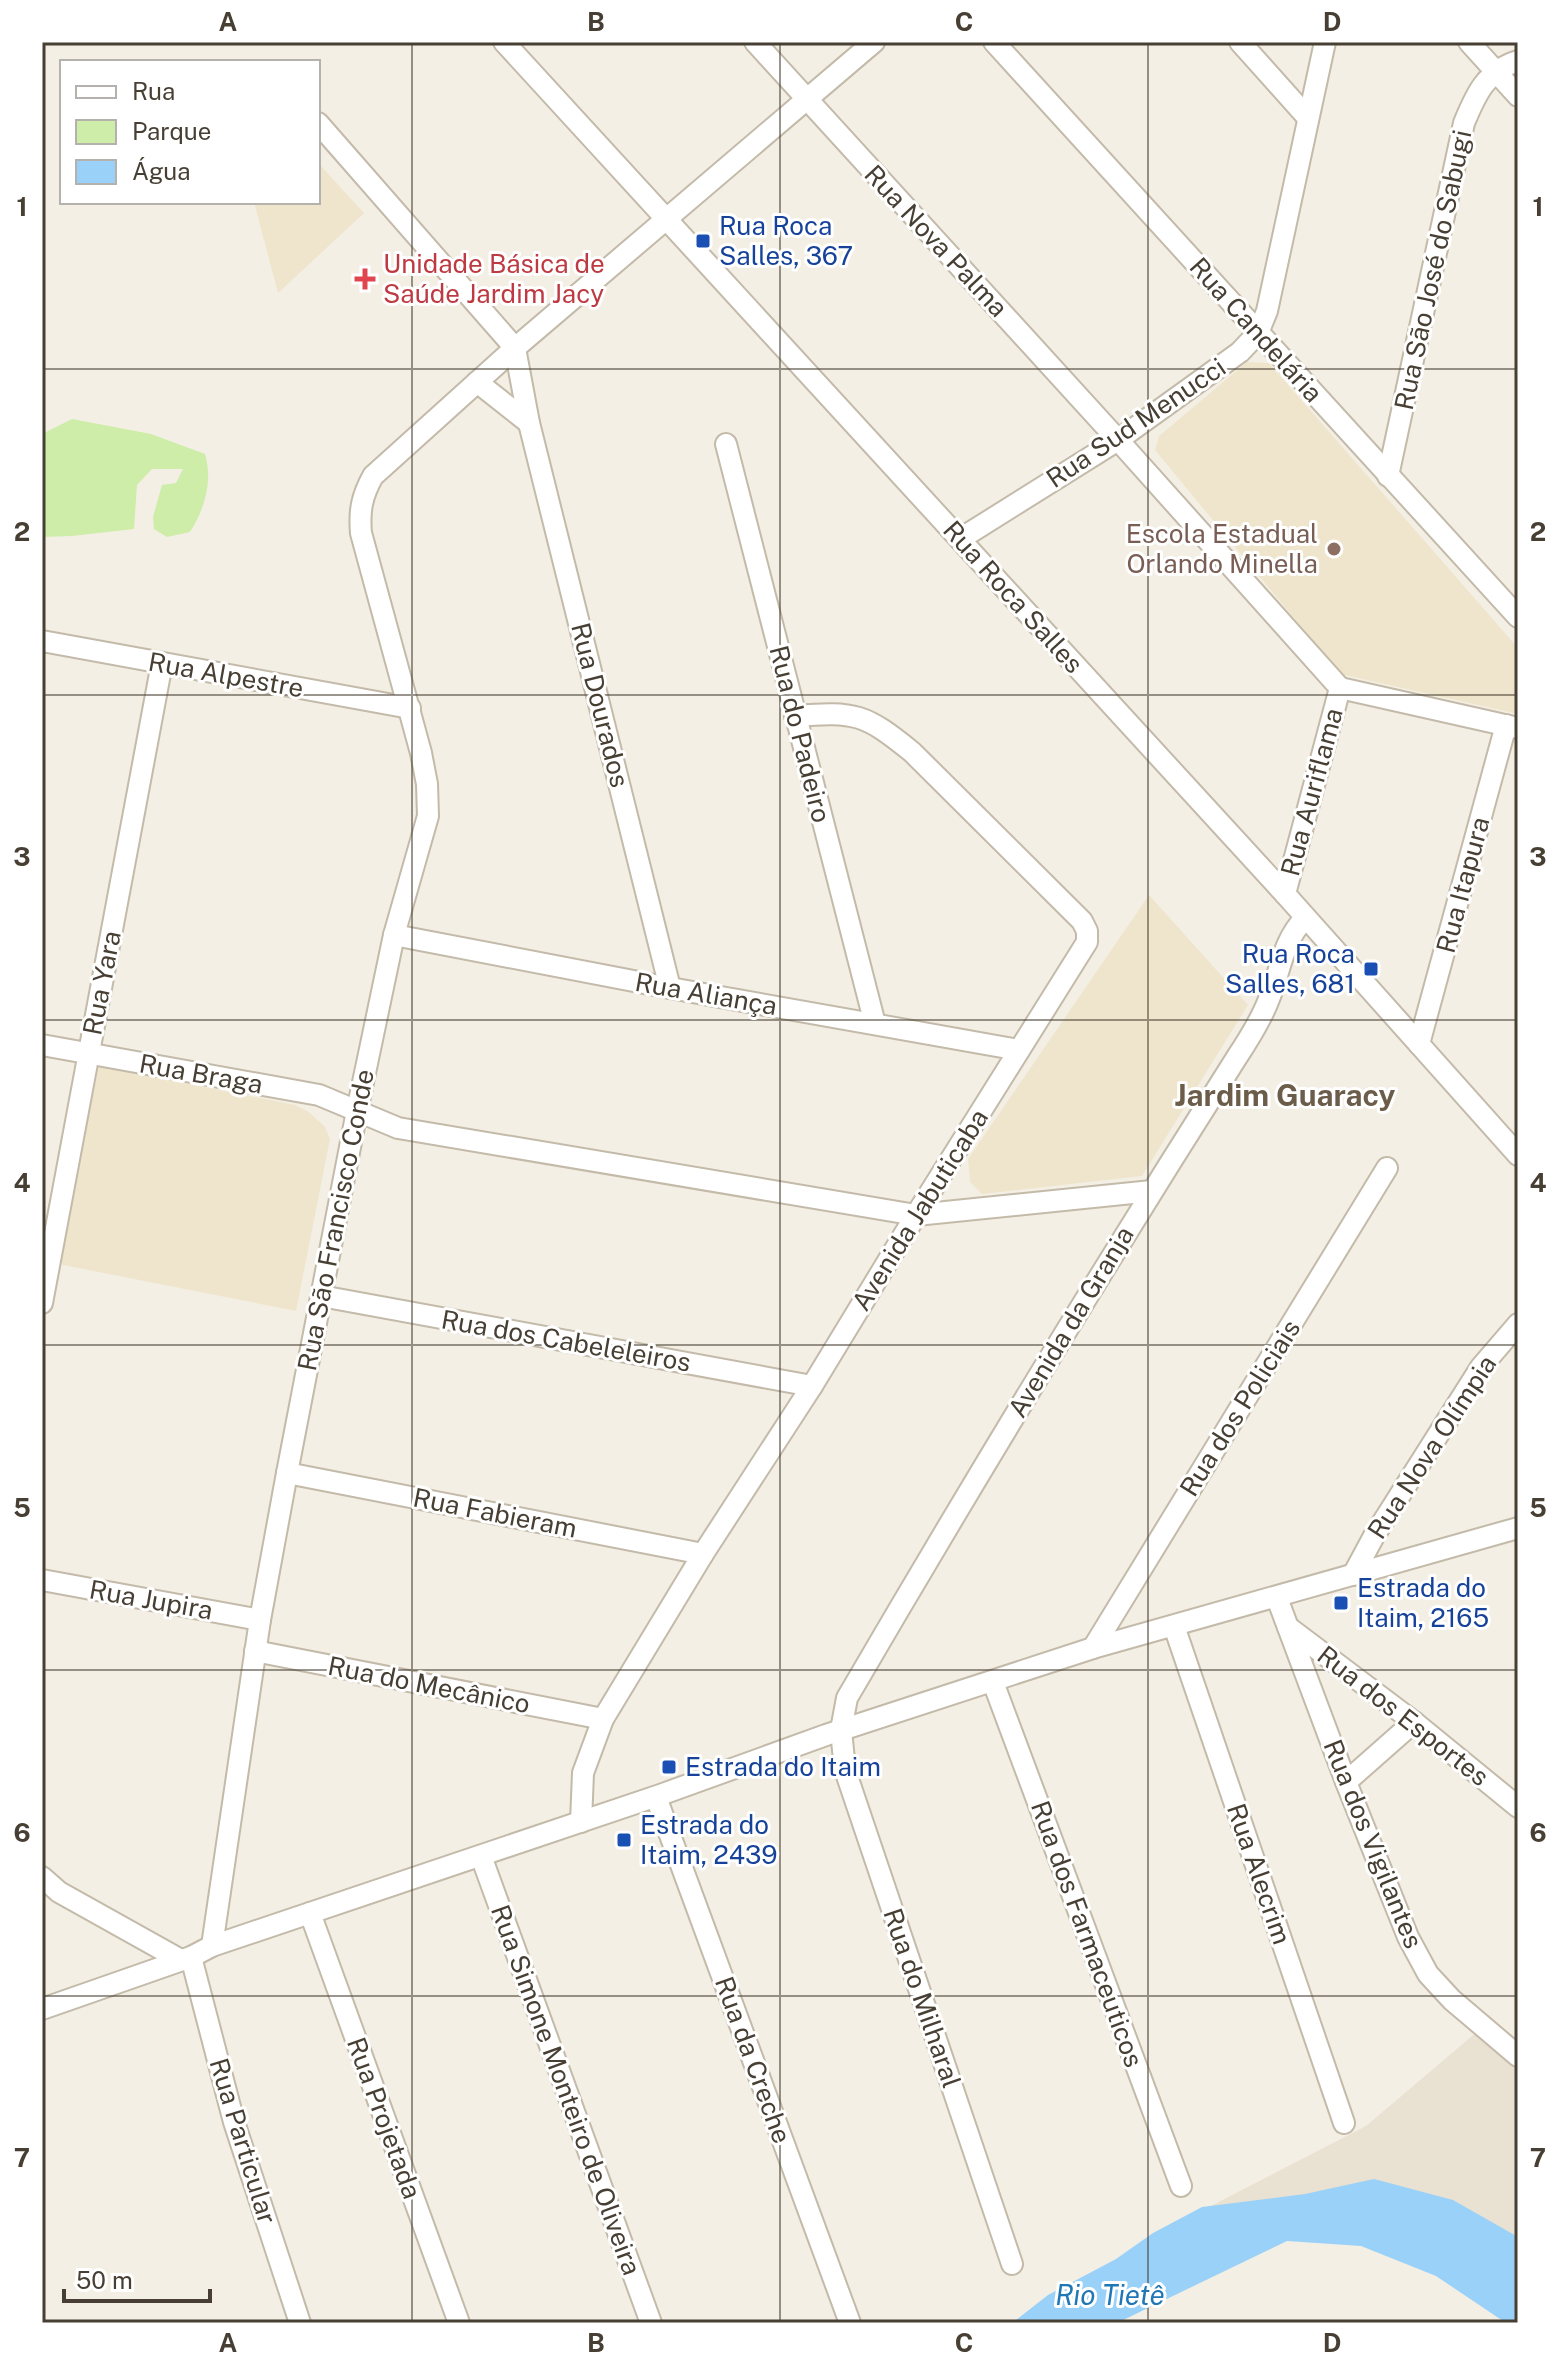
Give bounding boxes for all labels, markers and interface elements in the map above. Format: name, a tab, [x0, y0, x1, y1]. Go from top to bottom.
text: A	[219, 6, 238, 37]
text: B	[587, 6, 605, 37]
text: C	[955, 6, 973, 37]
text: D	[1323, 6, 1341, 37]
legend	[60, 60, 320, 204]
text: Rua	[132, 77, 175, 105]
text: Parque	[132, 117, 211, 145]
street label: Rua São José do Sabugi	[1388, 127, 1477, 413]
text: Água	[132, 157, 190, 185]
street label: Rua Nova Palma	[858, 158, 1014, 323]
text: 1	[16, 191, 28, 222]
text: 1	[1532, 191, 1544, 222]
place label: Rua Roca Salles, 367	[719, 210, 853, 271]
marker: Rua Roca Salles, 367	[694, 232, 712, 250]
place label: Unidade Básica de Saúde Jardim Jacy	[383, 248, 605, 309]
street label: Rua Candelária	[1183, 251, 1329, 408]
marker: Unidade Básica de Saúde Jardim Jacy	[354, 268, 376, 290]
street label: Rua Sud Menucci	[1040, 351, 1231, 494]
street label: Rua Roca Salles	[937, 514, 1090, 679]
text: 2	[14, 516, 30, 547]
text: 2	[1530, 516, 1546, 547]
place label: Escola Estadual Orlando Minella	[1126, 518, 1318, 579]
marker: Escola Estadual Orlando Minella	[1325, 540, 1343, 558]
street label: Rua Dourados	[565, 619, 636, 790]
street label: Rua do Padeiro	[764, 642, 837, 826]
street label: Rua Alpestre	[146, 646, 306, 703]
street label: Rua Auriflama	[1274, 705, 1349, 879]
street label: Rua Itapura	[1429, 813, 1496, 956]
text: 3	[13, 841, 31, 872]
text: 3	[1529, 841, 1547, 872]
street label: Rua Yara	[76, 928, 127, 1038]
place label: Rua Roca Salles, 681	[1225, 938, 1355, 999]
marker: Rua Roca Salles, 681	[1362, 960, 1380, 978]
street label: Rua Aliança	[633, 966, 779, 1021]
street label: Rua Braga	[137, 1047, 265, 1100]
street label: Rua São Francisco Conde	[291, 1067, 380, 1373]
district label: Jardim Guaracy	[1175, 1077, 1396, 1113]
street label: Avenida Jabuticaba	[845, 1103, 994, 1316]
text: 4	[13, 1167, 31, 1198]
text: 4	[1529, 1167, 1547, 1198]
street label: Avenida da Granja	[1001, 1221, 1140, 1423]
street label: Rua dos Cabeleleiros	[439, 1303, 693, 1378]
street label: Rua dos Policiais	[1173, 1314, 1306, 1502]
street label: Rua Nova Olímpia	[1361, 1349, 1502, 1544]
street label: Rua Fabieram	[411, 1481, 580, 1544]
text: 5	[13, 1492, 31, 1523]
text: 5	[1529, 1492, 1547, 1523]
place label: Estrada do Itaim, 2165	[1357, 1572, 1489, 1633]
street label: Rua Jupira	[87, 1573, 215, 1626]
marker: Estrada do Itaim, 2165	[1332, 1594, 1350, 1612]
street label: Rua dos Esportes	[1311, 1639, 1495, 1792]
street label: Rua do Mecânico	[325, 1650, 533, 1719]
street label: Rua dos Vigilantes	[1317, 1735, 1430, 1953]
place label: Estrada do Itaim	[685, 1751, 881, 1782]
marker: Estrada do Itaim	[660, 1758, 678, 1776]
street label: Rua dos Farmaceuticos	[1025, 1796, 1150, 2071]
street label: Rua Alecrim	[1221, 1799, 1298, 1948]
place label: Estrada do Itaim, 2439	[640, 1809, 777, 1870]
text: 6	[13, 1817, 31, 1848]
text: 6	[1529, 1817, 1547, 1848]
marker: Estrada do Itaim, 2439	[615, 1831, 633, 1849]
street label: Rua Simone Monteiro de Oliveira	[485, 1901, 648, 2279]
street label: Rua do Milharal	[877, 1904, 968, 2092]
street label: Rua da Creche	[709, 1972, 798, 2147]
street label: Rua Projetada	[341, 2033, 428, 2203]
street label: Rua Particular	[204, 2054, 283, 2228]
text: 7	[14, 2142, 30, 2173]
text: 7	[1530, 2142, 1546, 2173]
scale bar	[64, 2253, 210, 2303]
text: 50 m	[76, 2266, 133, 2294]
water label: Rio Tietê	[1055, 2278, 1165, 2311]
text: A	[219, 2327, 238, 2358]
text: B	[587, 2327, 605, 2358]
text: C	[955, 2327, 973, 2358]
text: D	[1323, 2327, 1341, 2358]

